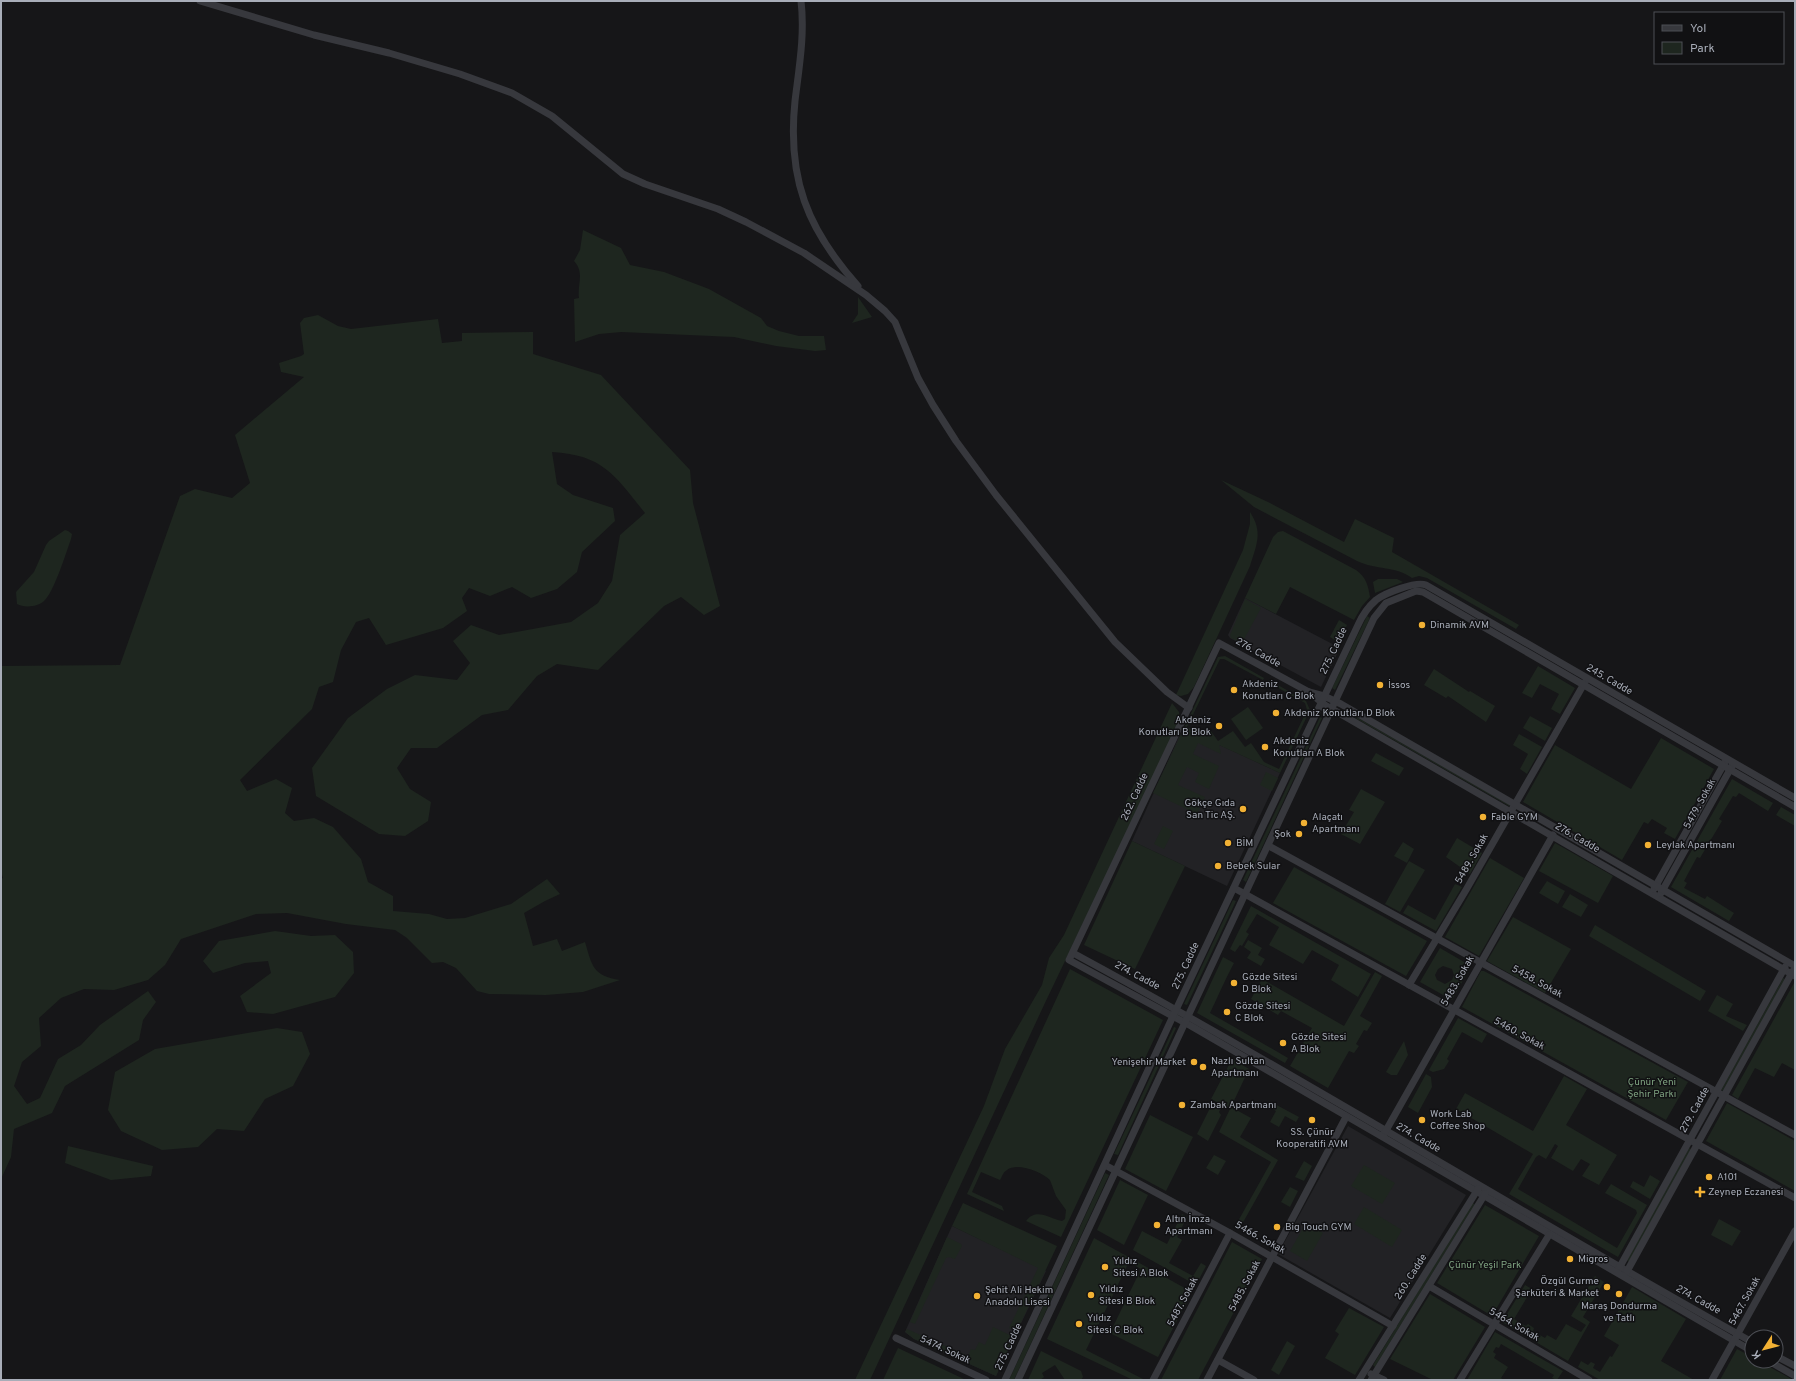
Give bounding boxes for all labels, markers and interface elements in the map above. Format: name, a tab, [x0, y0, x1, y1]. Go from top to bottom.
legend	[1654, 12, 1784, 64]
text: Yol	[1690, 21, 1706, 37]
text: Park	[1690, 41, 1715, 57]
place label: Dinamik AVM	[1430, 619, 1489, 632]
marker: Dinamik AVM	[1417, 620, 1427, 630]
street label: 275. Cadde	[1317, 625, 1351, 677]
street label: 276. Cadde	[1233, 635, 1283, 671]
street label: 245. Cadde	[1583, 661, 1635, 699]
place label: Akdeniz Konutları C Blok	[1242, 678, 1314, 703]
place label: İssos	[1388, 679, 1410, 692]
marker: İssos	[1375, 680, 1385, 690]
marker: Akdeniz Konutları C Blok	[1229, 685, 1239, 695]
place label: Akdeniz Konutları D Blok	[1284, 707, 1395, 720]
marker: Akdeniz Konutları D Blok	[1271, 708, 1281, 718]
place label: Akdeniz Konutları B Blok	[1139, 714, 1211, 739]
marker: Akdeniz Konutları B Blok	[1214, 721, 1224, 731]
place label: Akdeniz Konutları A Blok	[1273, 735, 1345, 760]
marker: Akdeniz Konutları A Blok	[1260, 742, 1270, 752]
street label: 262. Cadde	[1118, 771, 1152, 823]
street label: 5479. Sokak	[1681, 777, 1719, 831]
place label: Gökçe Gıda San Tic AŞ.	[1184, 797, 1235, 822]
marker: Gökçe Gıda San Tic AŞ.	[1238, 804, 1248, 814]
place label: Alaçatı Apartmanı	[1312, 811, 1360, 836]
place label: Fable GYM	[1491, 811, 1538, 824]
marker: Fable GYM	[1478, 812, 1488, 822]
marker: Alaçatı Apartmanı	[1299, 818, 1309, 828]
street label: 276. Cadde	[1552, 820, 1602, 856]
place label: Şok	[1274, 828, 1291, 841]
marker: Şok	[1294, 829, 1304, 839]
street label: 5489. Sokak	[1452, 831, 1492, 887]
place label: BİM	[1236, 837, 1253, 850]
marker: BİM	[1223, 838, 1233, 848]
place label: Leylak Apartmanı	[1656, 839, 1735, 852]
marker: Leylak Apartmanı	[1643, 840, 1653, 850]
place label: Bebek Sular	[1226, 860, 1280, 873]
marker: Bebek Sular	[1213, 861, 1223, 871]
street label: 275. Cadde	[1169, 940, 1203, 992]
street label: 5483. Sokak	[1438, 953, 1478, 1009]
street label: 274. Cadde	[1112, 959, 1162, 993]
street label: 5458. Sokak	[1509, 963, 1565, 1001]
place label: Gözde Sitesi D Blok	[1242, 971, 1297, 996]
marker: Gözde Sitesi D Blok	[1229, 978, 1239, 988]
place label: Gözde Sitesi C Blok	[1235, 1000, 1290, 1025]
marker: Gözde Sitesi C Blok	[1222, 1007, 1232, 1017]
street label: 5460. Sokak	[1491, 1015, 1547, 1053]
place label: Gözde Sitesi A Blok	[1291, 1031, 1346, 1056]
marker: Gözde Sitesi A Blok	[1278, 1038, 1288, 1048]
place label: Nazlı Sultan Apartmanı	[1211, 1055, 1265, 1080]
place label: Yenişehir Market	[1111, 1056, 1186, 1069]
marker: Yenişehir Market	[1189, 1057, 1199, 1067]
marker: Nazlı Sultan Apartmanı	[1198, 1062, 1208, 1072]
park label: Çünür Yeni Şehir Parkı	[1628, 1076, 1676, 1101]
street label: 279. Cadde	[1677, 1085, 1713, 1135]
place label: Zambak Apartmanı	[1190, 1099, 1276, 1112]
marker: Zambak Apartmanı	[1177, 1100, 1187, 1110]
place label: Work Lab Coffee Shop	[1430, 1108, 1485, 1133]
marker: SS. Çünür Kooperatifi AVM	[1307, 1115, 1317, 1125]
marker: Work Lab Coffee Shop	[1417, 1115, 1427, 1125]
street label: 274. Cadde	[1393, 1120, 1443, 1156]
place label: SS. Çünür Kooperatifi AVM	[1276, 1126, 1348, 1151]
place label: A101	[1717, 1171, 1738, 1184]
marker: A101	[1704, 1172, 1714, 1182]
place label: Zeynep Eczanesi	[1708, 1186, 1783, 1199]
marker: Zeynep Eczanesi	[1695, 1187, 1705, 1197]
place label: Altın İmza Apartmanı	[1165, 1213, 1213, 1238]
street label: 5466. Sokak	[1232, 1219, 1288, 1257]
marker: Altın İmza Apartmanı	[1152, 1220, 1162, 1230]
place label: Big Touch GYM	[1285, 1221, 1352, 1234]
marker: Big Touch GYM	[1272, 1222, 1282, 1232]
street label: 260. Cadde	[1392, 1252, 1430, 1302]
place label: Migros	[1578, 1253, 1608, 1266]
marker: Migros	[1565, 1254, 1575, 1264]
place label: Yıldız Sitesi A Blok	[1113, 1255, 1168, 1280]
street label: 5485. Sokak	[1226, 1258, 1264, 1314]
park label: Çünür Yeşil Park	[1449, 1259, 1521, 1272]
marker: Yıldız Sitesi A Blok	[1100, 1262, 1110, 1272]
street label: 5467. Sokak	[1726, 1274, 1764, 1328]
street label: 5487. Sokak	[1164, 1275, 1202, 1329]
place label: Özgül Gurme Şarküteri & Market	[1515, 1275, 1599, 1300]
marker: Özgül Gurme Şarküteri & Market	[1602, 1282, 1612, 1292]
street label: 274. Cadde	[1673, 1282, 1723, 1318]
place label: Yıldız Sitesi B Blok	[1099, 1283, 1155, 1308]
place label: Şehit Ali Hekim Anadolu Lisesi	[985, 1284, 1053, 1309]
marker: Maraş Dondurma ve Tatlı	[1614, 1289, 1624, 1299]
marker: Yıldız Sitesi B Blok	[1086, 1290, 1096, 1300]
marker: Şehit Ali Hekim Anadolu Lisesi	[972, 1291, 982, 1301]
place label: Maraş Dondurma ve Tatlı	[1581, 1300, 1657, 1325]
street label: 5464. Sokak	[1486, 1305, 1542, 1345]
place label: Yıldız Sitesi C Blok	[1087, 1312, 1143, 1337]
marker: Yıldız Sitesi C Blok	[1074, 1319, 1084, 1329]
street label: 275. Cadde	[992, 1321, 1026, 1373]
north arrow	[1744, 1329, 1784, 1369]
street label: 5474. Sokak	[918, 1333, 972, 1367]
text: K	[1749, 1347, 1765, 1362]

